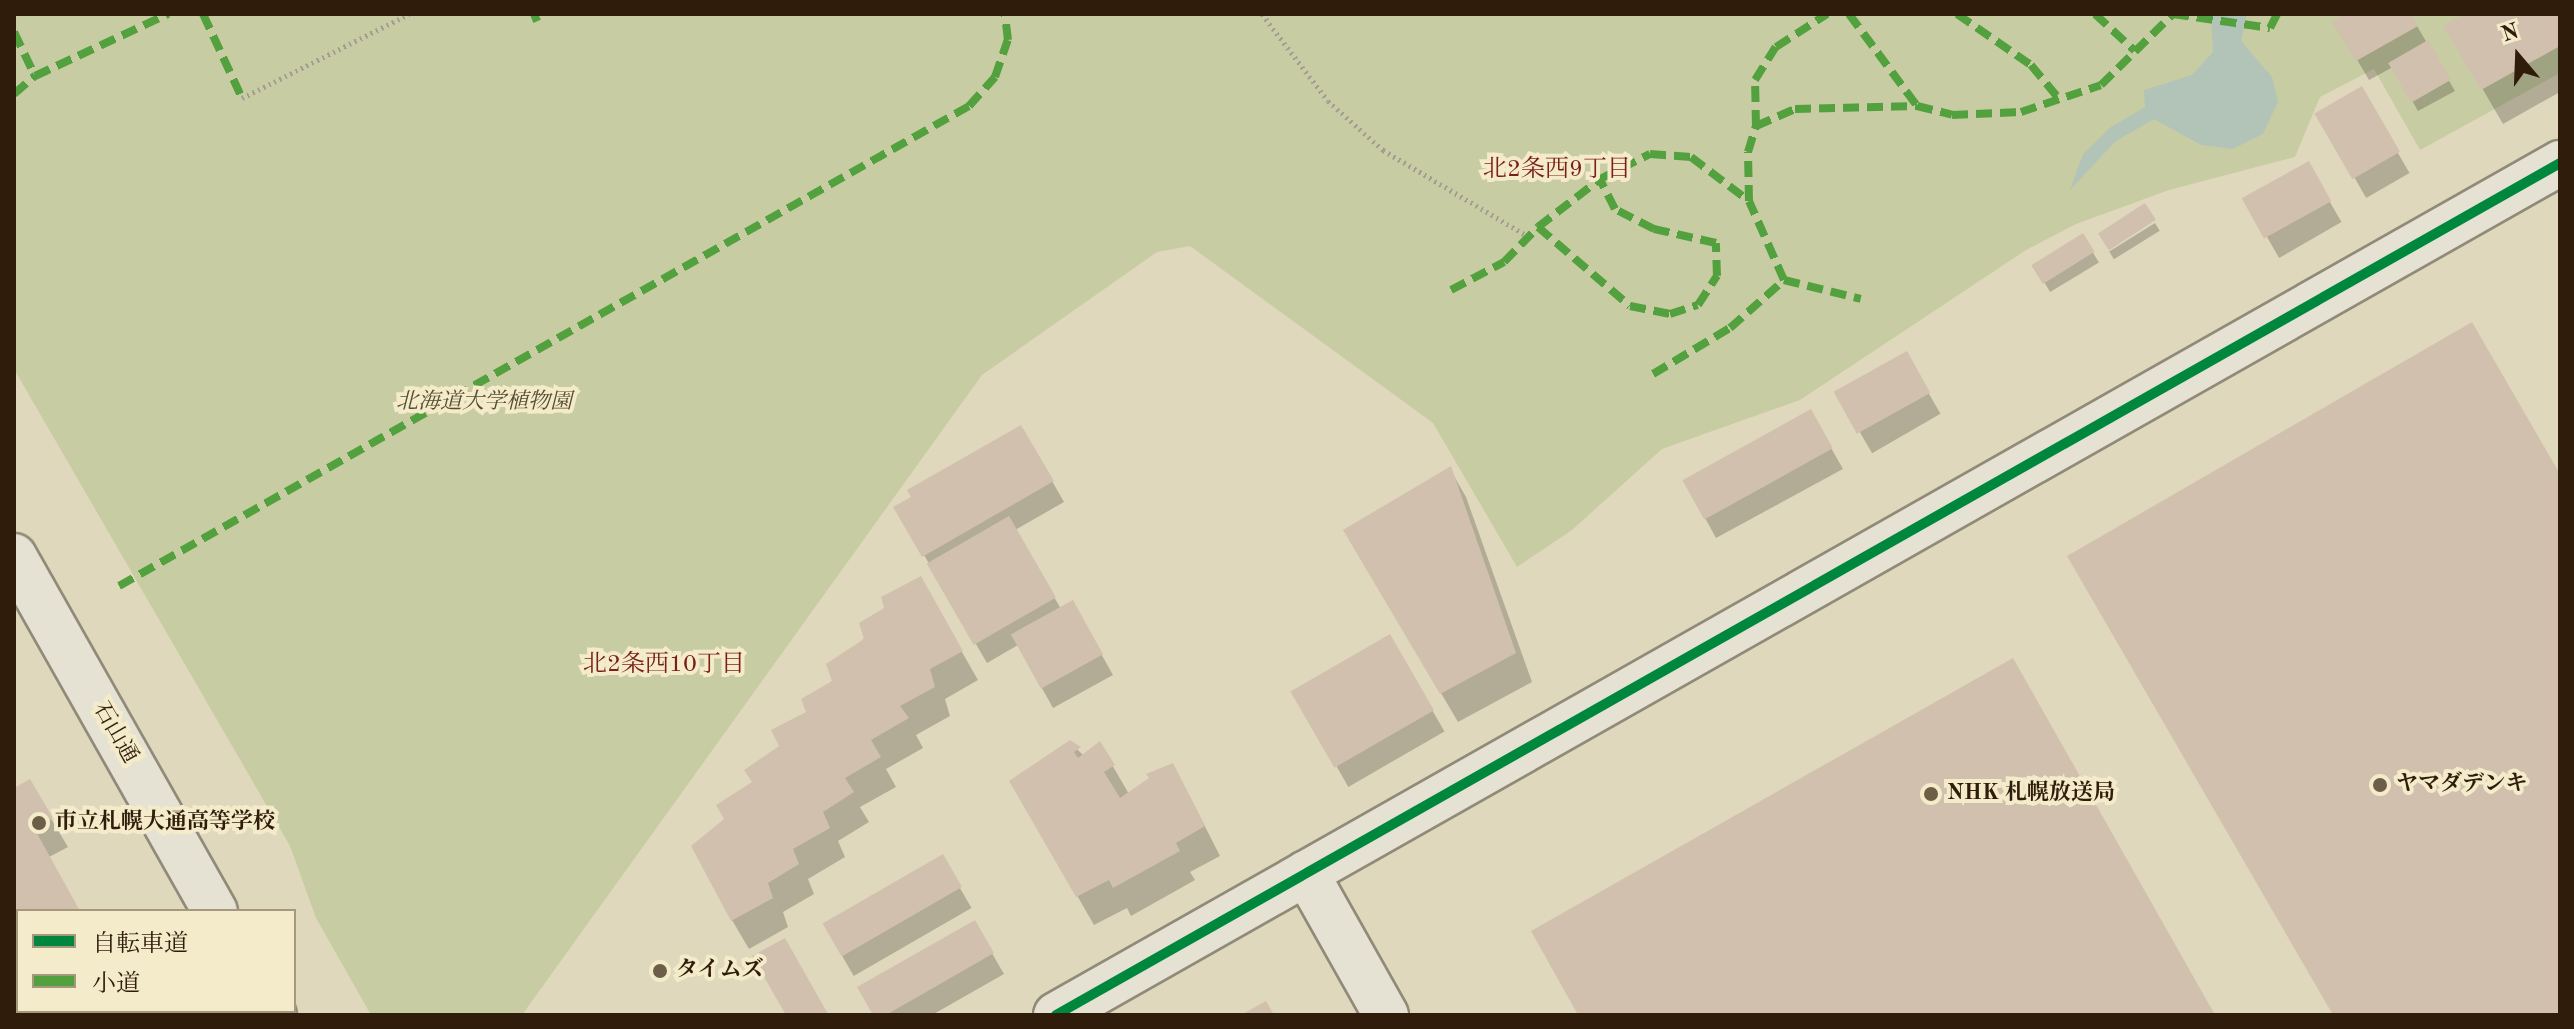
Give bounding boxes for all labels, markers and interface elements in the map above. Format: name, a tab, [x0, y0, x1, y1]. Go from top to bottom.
north arrow	[2478, 16, 2558, 96]
text: N	[2499, 20, 2522, 46]
district label: 北2条西9丁目	[1483, 157, 1631, 185]
park label: 北海道大学植物園	[396, 390, 572, 416]
district label: 北2条西10丁目	[583, 652, 745, 680]
street label: 石山通	[87, 698, 143, 768]
place label: ヤマダデンキ	[2396, 772, 2528, 798]
marker: ヤマダデンキ	[2371, 776, 2389, 794]
place label: NHK 札幌放送局	[1947, 781, 2115, 807]
marker: NHK 札幌放送局	[1922, 785, 1940, 803]
place label: 市立札幌大通高等学校	[55, 810, 275, 836]
marker: 市立札幌大通高等学校	[30, 814, 48, 832]
legend	[16, 909, 296, 1013]
text: 自転車道	[92, 933, 188, 957]
place label: タイムズ	[676, 958, 764, 984]
marker: タイムズ	[651, 962, 669, 980]
text: 小道	[92, 973, 140, 997]

